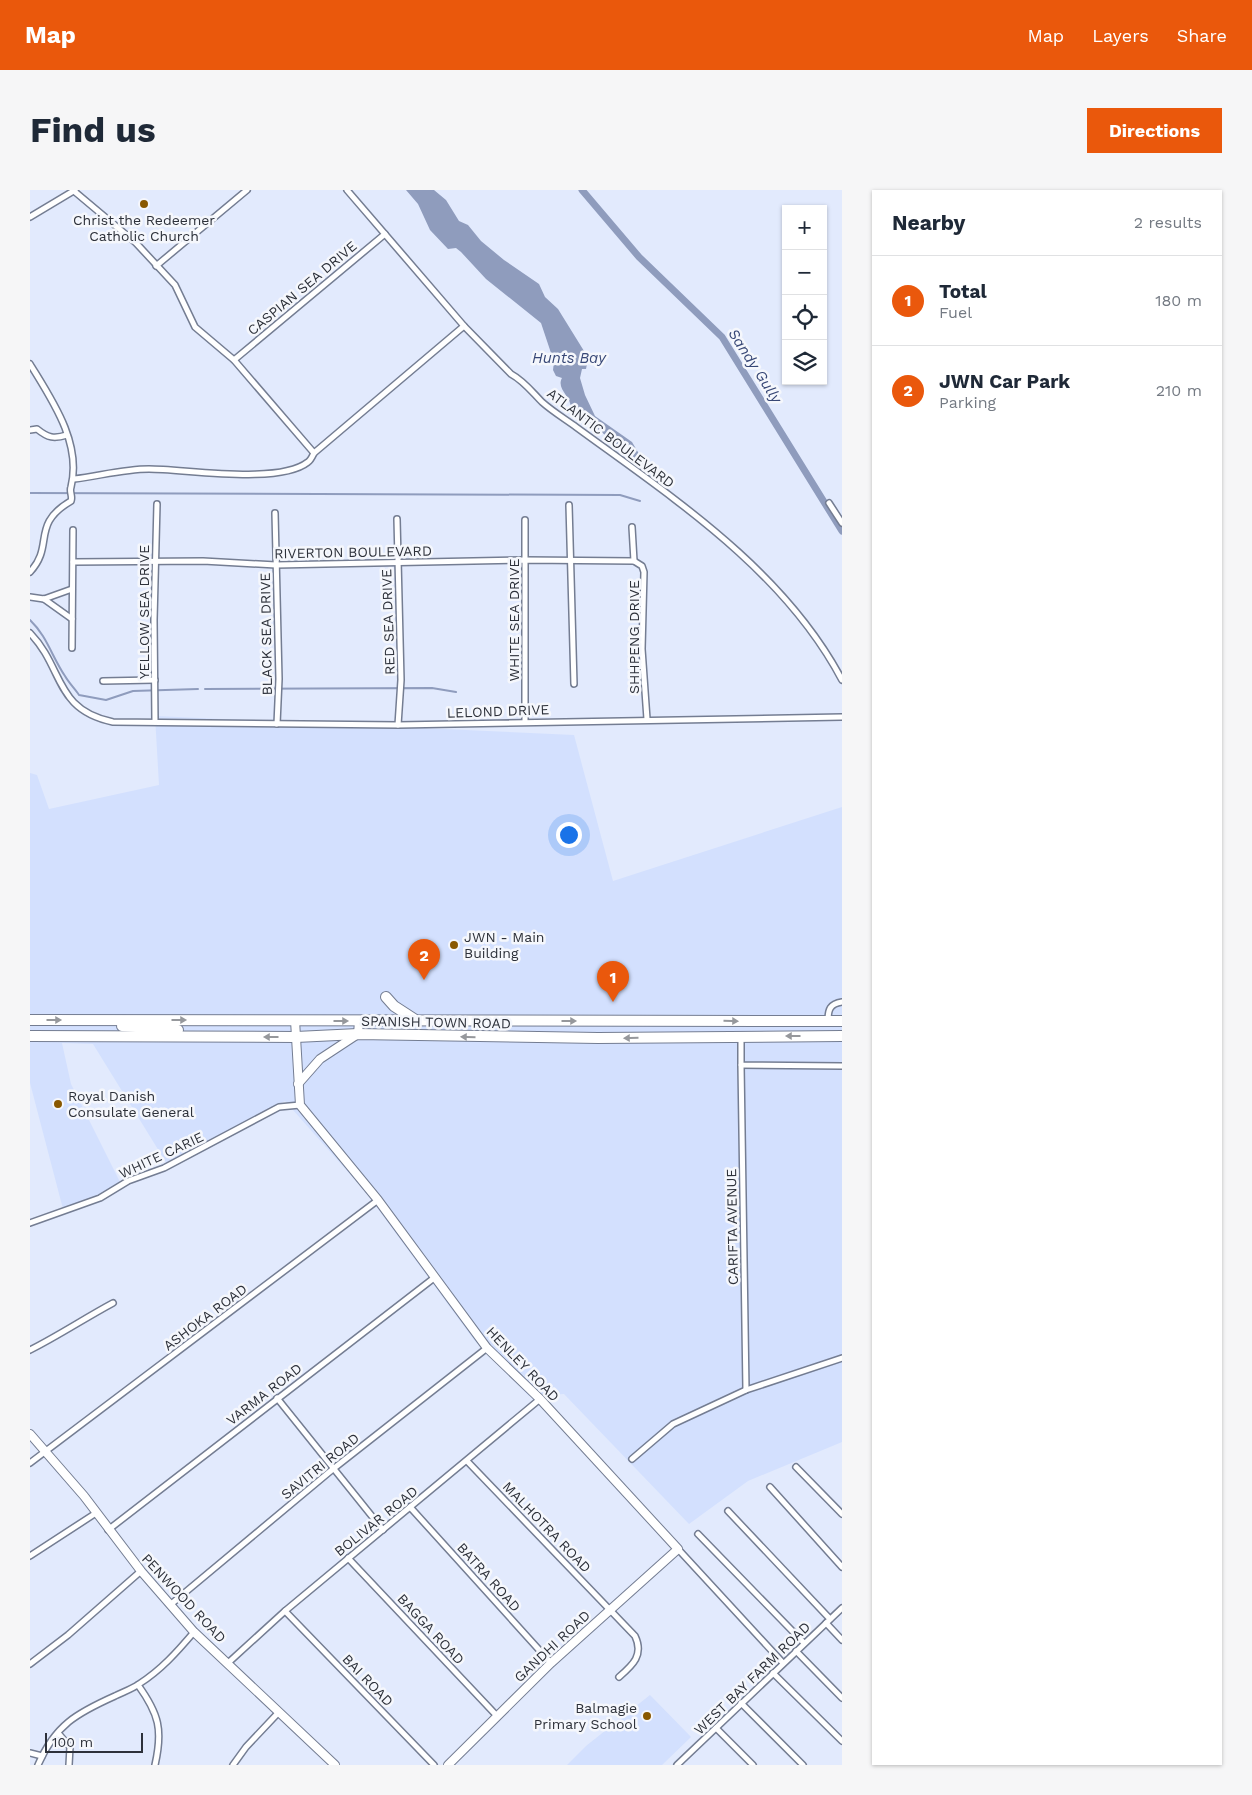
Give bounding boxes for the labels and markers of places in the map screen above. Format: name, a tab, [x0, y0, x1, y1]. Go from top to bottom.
marker: Christ the Redeemer Catholic Church	[138, 198, 150, 210]
place label: Christ the Redeemer Catholic Church	[73, 212, 215, 244]
place label: JWN - Main Building	[464, 929, 545, 961]
pin: 2	[408, 939, 440, 980]
marker: JWN - Main Building	[448, 939, 460, 951]
pin: 1	[597, 961, 629, 1002]
place label: Royal Danish Consulate General	[68, 1088, 195, 1120]
marker: Royal Danish Consulate General	[52, 1098, 64, 1110]
place label: Balmagie Primary School	[534, 1700, 638, 1732]
marker: Balmagie Primary School	[641, 1710, 653, 1722]

